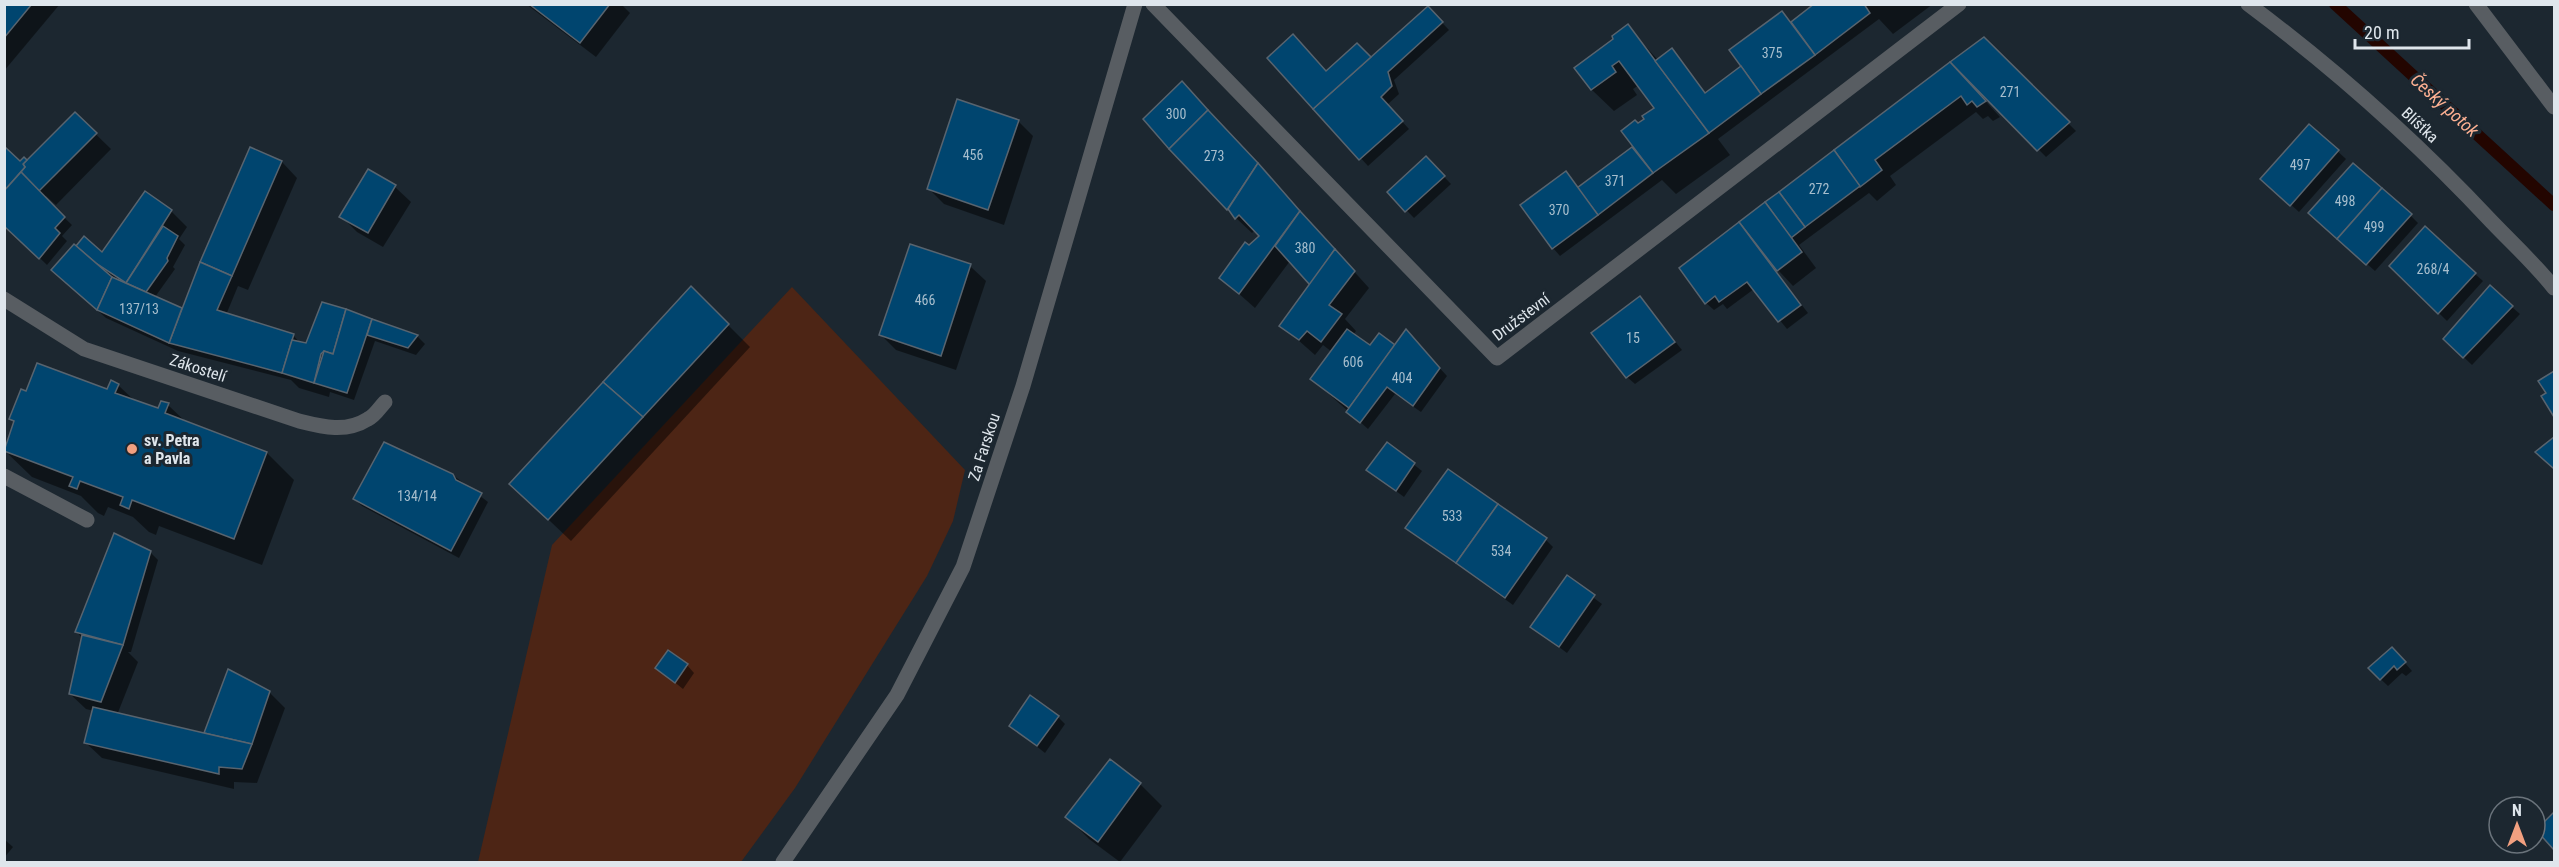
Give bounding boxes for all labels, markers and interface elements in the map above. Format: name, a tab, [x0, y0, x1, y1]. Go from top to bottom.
scale bar	[2355, 12, 2469, 50]
text: 20 m	[2364, 22, 2399, 43]
house number: 375	[1762, 45, 1782, 61]
water label: Český potok	[2407, 68, 2485, 142]
house number: 271	[2000, 84, 2020, 100]
street label: Blíšťka	[2398, 103, 2442, 147]
house number: 300	[1166, 106, 1186, 122]
house number: 456	[963, 147, 983, 163]
house number: 273	[1204, 148, 1224, 164]
house number: 497	[2290, 157, 2310, 173]
house number: 371	[1605, 173, 1625, 189]
house number: 272	[1809, 181, 1829, 197]
house number: 498	[2335, 193, 2355, 209]
house number: 370	[1549, 202, 1569, 218]
house number: 499	[2364, 219, 2384, 235]
house number: 380	[1295, 240, 1315, 256]
house number: 268/4	[2417, 261, 2450, 277]
street label: Družstevní	[1489, 289, 1554, 345]
house number: 466	[915, 292, 935, 308]
house number: 137/13	[119, 301, 159, 317]
house number: 15	[1626, 330, 1640, 346]
street label: Zákostelí	[167, 350, 230, 386]
house number: 606	[1343, 354, 1363, 370]
house number: 404	[1392, 370, 1412, 386]
street label: Za Farskou	[964, 411, 1004, 483]
place label: sv. Petra a Pavla	[144, 431, 200, 468]
marker: sv. Petra a Pavla	[125, 442, 139, 456]
house number: 134/14	[397, 488, 437, 504]
house number: 533	[1442, 508, 1462, 524]
house number: 534	[1491, 543, 1511, 559]
north arrow	[2487, 795, 2547, 855]
text: N	[2512, 801, 2522, 820]

